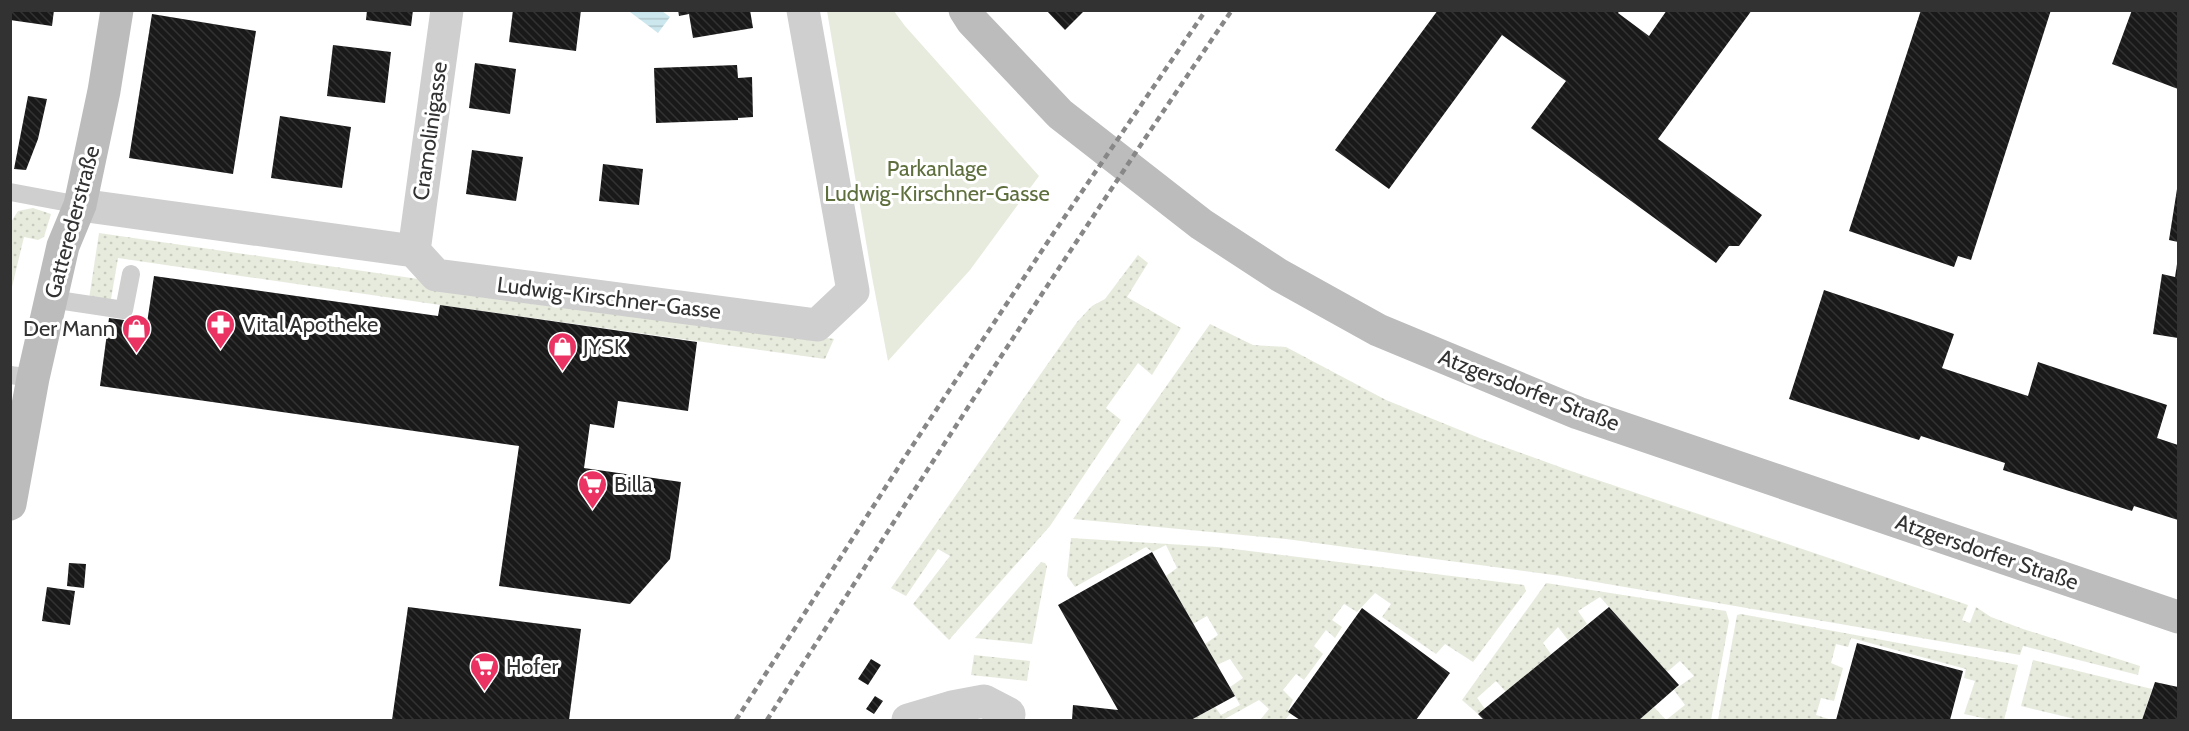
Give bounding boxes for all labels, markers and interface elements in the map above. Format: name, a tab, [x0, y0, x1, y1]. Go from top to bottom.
street label: Cramolinigasse	[407, 60, 453, 202]
street label: Gatterederstraße	[39, 143, 105, 301]
park label: Parkanlage Ludwig-Kirschner-Gasse	[824, 155, 1050, 207]
street label: Ludwig-Kirschner-Gasse	[496, 271, 722, 325]
pharmacy icon: Vital Apotheke	[205, 308, 237, 350]
place label: Vital Apotheke	[242, 311, 378, 338]
shop icon: Der Mann	[120, 312, 152, 354]
place label: Der Mann	[23, 315, 115, 342]
shop icon: JYSK	[546, 330, 578, 372]
place label: JYSK	[582, 333, 627, 360]
street label: Atzgersdorfer Straße	[1435, 343, 1623, 437]
supermarket icon: Billa	[577, 468, 609, 510]
place label: Billa	[614, 471, 653, 498]
street label: Atzgersdorfer Straße	[1892, 508, 2082, 596]
supermarket icon: Hofer	[469, 650, 501, 692]
place label: Hofer	[506, 653, 559, 680]

